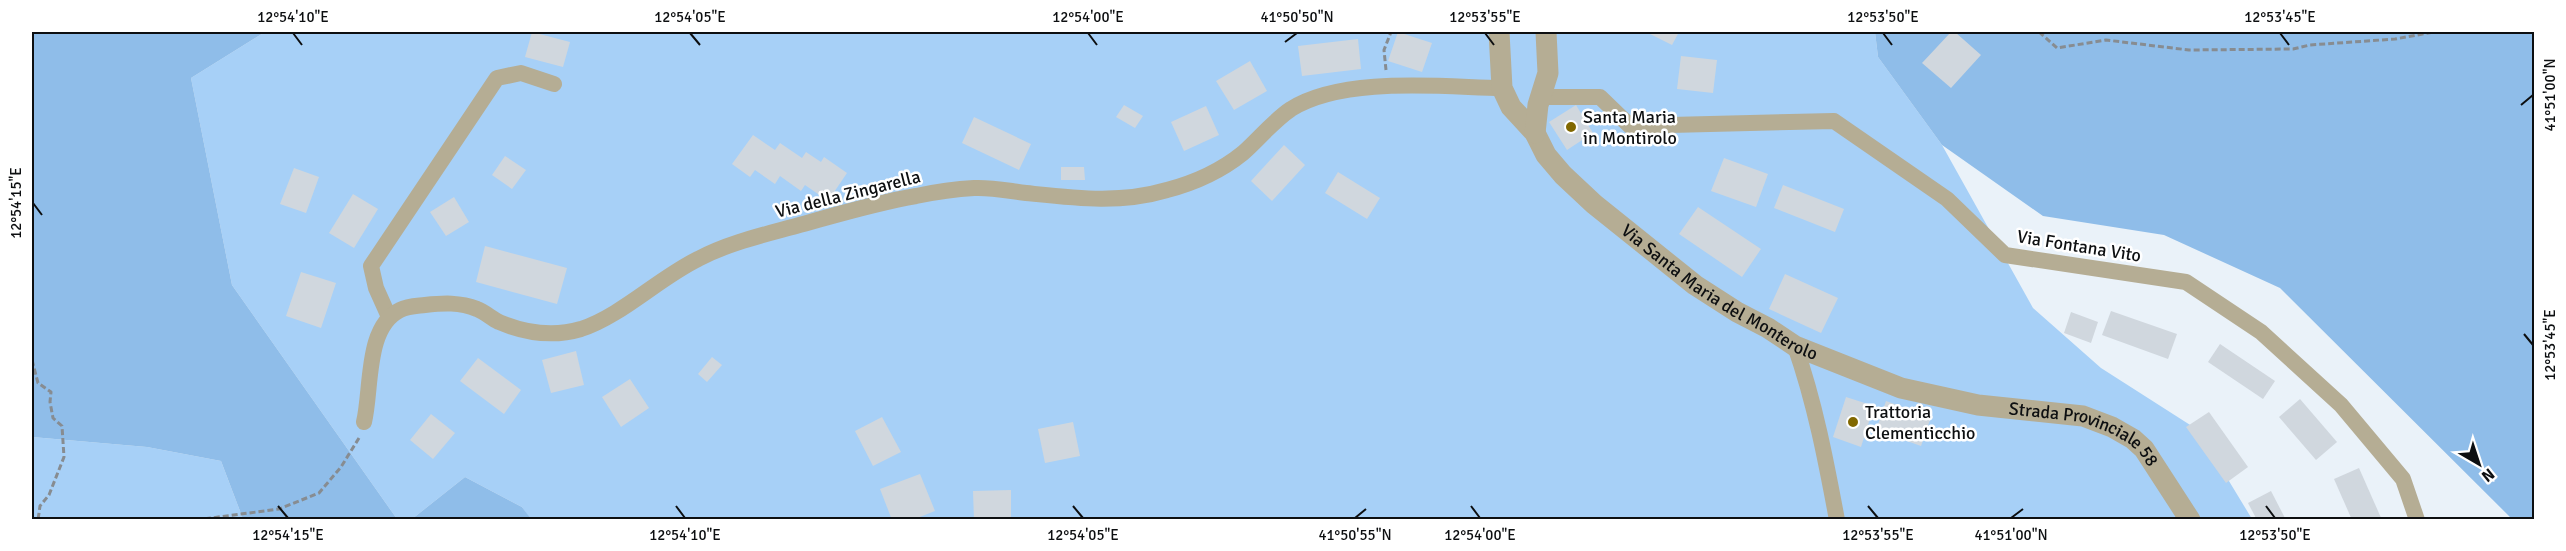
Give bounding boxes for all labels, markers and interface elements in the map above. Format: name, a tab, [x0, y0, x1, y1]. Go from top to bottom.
text: 12°54'10"E	[257, 8, 329, 26]
text: 12°54'05"E	[654, 8, 726, 26]
text: 12°54'00"E	[1052, 8, 1124, 26]
text: 41°50'50"N	[1260, 8, 1334, 26]
text: 12°53'55"E	[1449, 8, 1521, 26]
text: 12°53'50"E	[1847, 8, 1919, 26]
text: 12°53'45"E	[2244, 8, 2316, 26]
text: 41°51'00"N	[2541, 58, 2559, 132]
place label: Santa Maria in Montirolo	[1583, 106, 1677, 149]
marker: Santa Maria in Montirolo	[1564, 120, 1578, 134]
street label: Via della Zingarella	[773, 165, 923, 223]
text: 12°54'15"E	[7, 167, 25, 239]
street label: Via Santa Maria del Monterolo	[1617, 219, 1821, 365]
street label: Via Fontana Vito	[2015, 225, 2143, 267]
text: 12°53'45"E	[2541, 309, 2559, 381]
street label: Strada Provinciale 58	[2008, 397, 2163, 470]
place label: Trattoria Clementicchio	[1865, 401, 1975, 444]
marker: Trattoria Clementicchio	[1846, 415, 1860, 429]
north arrow	[2449, 434, 2509, 494]
text: N	[2477, 464, 2498, 486]
text: 12°54'15"E	[252, 526, 324, 544]
text: 12°54'10"E	[649, 526, 721, 544]
text: 12°54'05"E	[1047, 526, 1119, 544]
text: 41°50'55"N	[1318, 526, 1392, 544]
text: 12°54'00"E	[1444, 526, 1516, 544]
text: 12°53'55"E	[1842, 526, 1914, 544]
text: 41°51'00"N	[1974, 526, 2048, 544]
text: 12°53'50"E	[2239, 526, 2311, 544]

